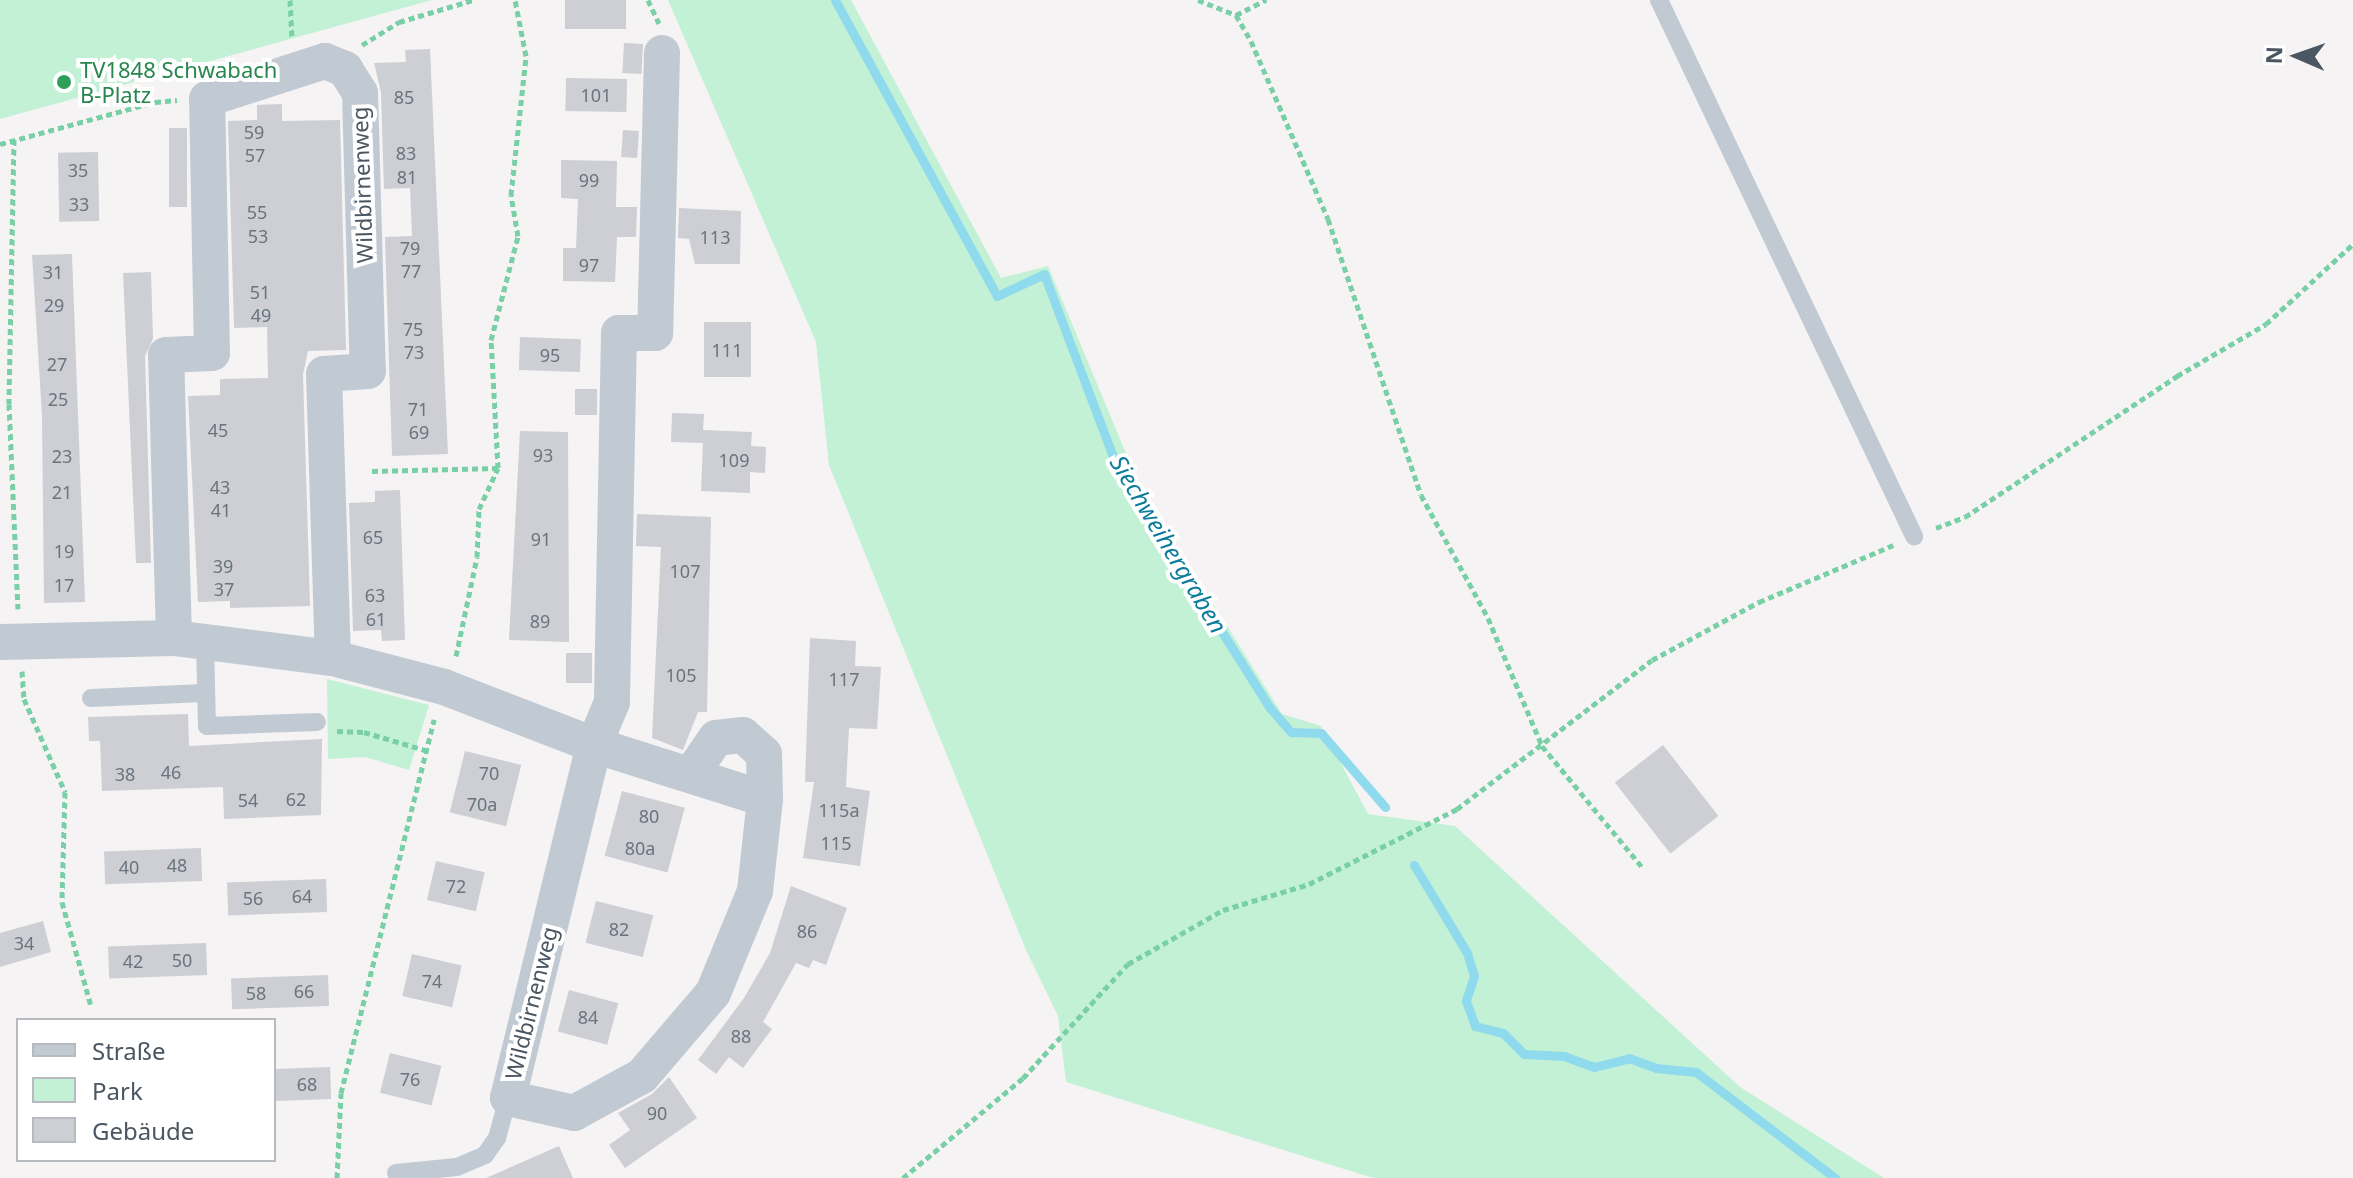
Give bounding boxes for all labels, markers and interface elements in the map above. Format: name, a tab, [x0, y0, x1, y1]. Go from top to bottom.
north arrow	[2257, 16, 2337, 96]
text: N	[2258, 46, 2288, 65]
place label: TV1848 Schwabach B-Platz	[80, 56, 277, 108]
marker: TV1848 Schwabach B-Platz	[55, 73, 73, 91]
house number: 101	[581, 84, 611, 106]
house number: 85	[394, 86, 414, 108]
street label: Wildbirnenweg	[346, 106, 378, 264]
house number: 59	[244, 121, 264, 143]
house number: 83	[396, 142, 416, 164]
house number: 57	[245, 144, 265, 166]
house number: 35	[68, 159, 88, 181]
house number: 81	[397, 166, 417, 188]
house number: 99	[579, 169, 599, 191]
house number: 33	[69, 193, 89, 215]
house number: 55	[247, 201, 267, 223]
house number: 53	[248, 225, 268, 247]
house number: 113	[700, 226, 730, 248]
house number: 79	[400, 237, 420, 259]
house number: 97	[579, 254, 599, 276]
house number: 77	[401, 260, 421, 282]
house number: 31	[43, 261, 63, 283]
house number: 51	[250, 281, 270, 303]
house number: 29	[44, 294, 64, 316]
house number: 49	[251, 304, 271, 326]
house number: 75	[403, 318, 423, 340]
house number: 111	[712, 339, 742, 361]
house number: 73	[404, 341, 424, 363]
house number: 95	[540, 344, 560, 366]
house number: 27	[47, 353, 67, 375]
house number: 25	[48, 388, 68, 410]
house number: 71	[408, 398, 428, 420]
house number: 45	[208, 419, 228, 441]
house number: 69	[409, 421, 429, 443]
house number: 93	[533, 444, 553, 466]
house number: 23	[52, 445, 72, 467]
house number: 109	[719, 449, 749, 471]
water label: Siechweihergraben	[1105, 450, 1233, 638]
house number: 43	[210, 476, 230, 498]
house number: 21	[52, 481, 72, 503]
house number: 41	[211, 499, 231, 521]
house number: 65	[363, 526, 383, 548]
house number: 91	[531, 528, 551, 550]
house number: 19	[54, 540, 74, 562]
house number: 39	[213, 555, 233, 577]
house number: 107	[670, 560, 700, 582]
house number: 17	[54, 574, 74, 596]
house number: 37	[214, 578, 234, 600]
house number: 63	[365, 584, 385, 606]
house number: 61	[366, 608, 386, 630]
house number: 89	[530, 610, 550, 632]
house number: 105	[666, 664, 696, 686]
house number: 117	[829, 668, 859, 690]
house number: 46	[161, 761, 181, 783]
house number: 70	[479, 762, 499, 784]
house number: 38	[115, 763, 135, 785]
house number: 62	[286, 788, 306, 810]
house number: 54	[238, 789, 258, 811]
house number: 70a	[467, 793, 497, 815]
house number: 115a	[819, 799, 859, 821]
house number: 80	[639, 805, 659, 827]
house number: 115	[821, 832, 851, 854]
house number: 80a	[625, 837, 655, 859]
house number: 48	[167, 854, 187, 876]
house number: 40	[119, 856, 139, 878]
house number: 72	[446, 875, 466, 897]
house number: 64	[292, 885, 312, 907]
house number: 56	[243, 887, 263, 909]
house number: 82	[609, 918, 629, 940]
house number: 86	[797, 920, 817, 942]
street label: Wildbirnenweg	[499, 924, 563, 1082]
house number: 34	[14, 932, 34, 954]
house number: 50	[172, 949, 192, 971]
house number: 42	[123, 950, 143, 972]
house number: 74	[422, 970, 442, 992]
house number: 66	[294, 980, 314, 1002]
house number: 58	[246, 982, 266, 1004]
house number: 84	[578, 1006, 598, 1028]
legend	[16, 1018, 276, 1162]
house number: 88	[731, 1025, 751, 1047]
text: Straße	[92, 1034, 165, 1067]
house number: 76	[400, 1068, 420, 1090]
house number: 68	[297, 1073, 317, 1095]
text: Park	[92, 1074, 143, 1107]
house number: 90	[647, 1102, 667, 1124]
text: Gebäude	[92, 1114, 194, 1147]

